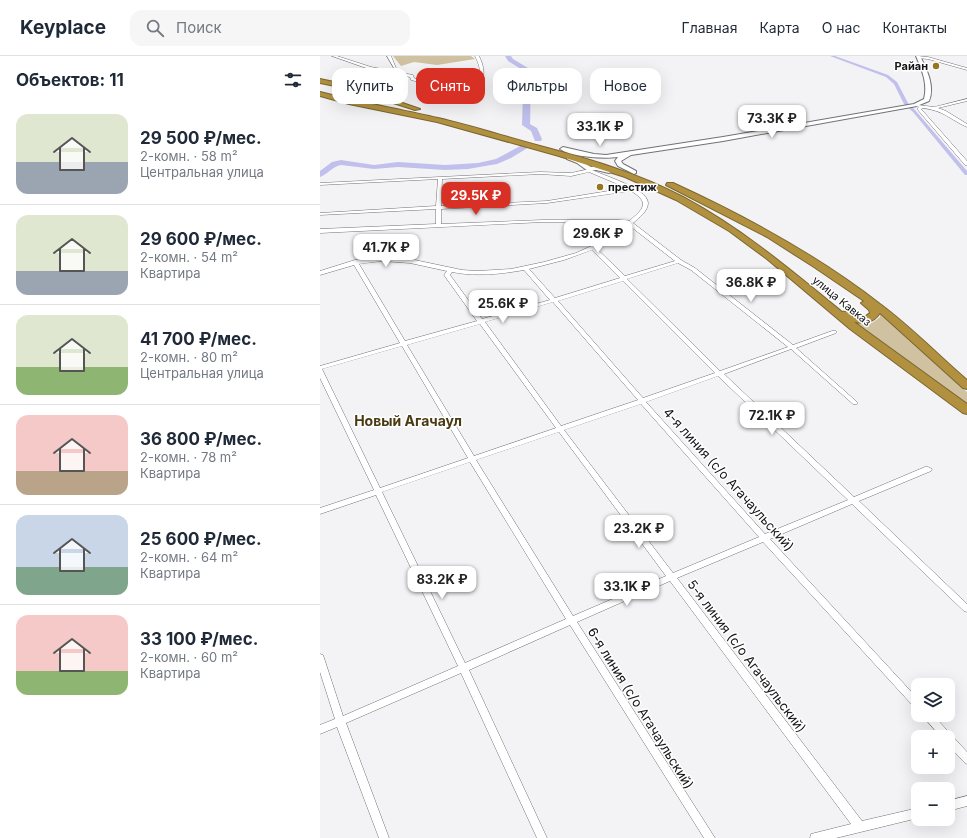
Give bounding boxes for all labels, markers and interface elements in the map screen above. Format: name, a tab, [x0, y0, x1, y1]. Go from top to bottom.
search box	[130, 10, 410, 46]
text: Keyplace	[20, 16, 106, 39]
icon: search	[144, 17, 166, 39]
text: Поиск	[176, 18, 222, 37]
text: Главная	[682, 19, 737, 36]
text: Карта	[759, 19, 800, 36]
text: О нас	[822, 19, 860, 36]
text: Контакты	[882, 19, 947, 36]
place label: Райан	[895, 59, 928, 73]
marker: Райан	[931, 61, 941, 71]
chip: Купить	[332, 68, 408, 104]
chip: Снять	[416, 68, 485, 104]
chip: Фильтры	[493, 68, 582, 104]
chip: Новое	[590, 68, 661, 104]
icon: filters	[282, 69, 304, 91]
text: Объектов: 11	[16, 70, 124, 90]
pin: 73.3K ₽	[735, 105, 809, 139]
text: 73.3K ₽	[747, 110, 797, 126]
pin: 33.1K ₽	[563, 113, 637, 147]
text: 33.1K ₽	[576, 118, 624, 134]
text: 29 500 ₽/мес.	[140, 128, 262, 148]
icon: home	[48, 130, 96, 178]
text: 2-комн. · 58 m²	[140, 148, 238, 164]
text: Центральная улица	[140, 164, 264, 180]
place label: престиж	[608, 180, 657, 194]
pin: 29.5K ₽	[439, 182, 513, 216]
marker: престиж	[595, 182, 605, 192]
text: 29.5K ₽	[451, 187, 501, 203]
pin: 29.6K ₽	[561, 220, 635, 254]
text: 29.6K ₽	[573, 225, 623, 241]
text: 29 600 ₽/мес.	[140, 229, 262, 249]
icon: home	[48, 231, 96, 279]
pin: 41.7K ₽	[349, 234, 423, 268]
text: 41.7K ₽	[362, 239, 410, 255]
text: 2-комн. · 54 m²	[140, 249, 238, 265]
text: Квартира	[140, 265, 201, 281]
pin: 36.8K ₽	[714, 269, 788, 303]
street label: улица Кавказ	[810, 273, 874, 329]
text: 36.8K ₽	[726, 274, 776, 290]
pin: 25.6K ₽	[466, 290, 540, 324]
text: 25.6K ₽	[478, 295, 528, 311]
text: 41 700 ₽/мес.	[140, 329, 257, 349]
icon: home	[48, 331, 96, 379]
text: 2-комн. · 80 m²	[140, 349, 238, 365]
text: Центральная улица	[140, 365, 264, 381]
pin: 72.1K ₽	[735, 402, 809, 436]
street label: 4-я линия (с/о Агачаульский)	[660, 404, 798, 554]
text: 72.1K ₽	[749, 407, 795, 423]
district label: Новый Агачаул	[354, 412, 462, 429]
text: 36 800 ₽/мес.	[140, 429, 262, 449]
icon: home	[48, 431, 96, 479]
text: 2-комн. · 78 m²	[140, 449, 237, 465]
text: Квартира	[140, 465, 201, 481]
pin: 23.2K ₽	[602, 515, 676, 549]
text: 23.2K ₽	[614, 520, 664, 536]
text: 25 600 ₽/мес.	[140, 529, 262, 549]
icon: home	[48, 531, 96, 579]
text: 2-комн. · 64 m²	[140, 549, 238, 565]
text: Квартира	[140, 565, 201, 581]
pin: 83.2K ₽	[405, 566, 479, 600]
text: 83.2K ₽	[416, 571, 468, 587]
pin: 33.1K ₽	[590, 573, 664, 607]
street label: 5-я линия (с/о Агачаульский)	[684, 577, 810, 735]
text: 33.1K ₽	[603, 578, 651, 594]
street label: 6-я линия (с/о Агачаульский)	[585, 624, 697, 792]
text: 33 100 ₽/мес.	[140, 629, 258, 649]
icon: home	[48, 631, 96, 679]
text: 2-комн. · 60 m²	[140, 649, 238, 665]
text: Квартира	[140, 665, 201, 681]
map controls	[911, 678, 955, 826]
button: layers	[911, 678, 955, 722]
button: +	[911, 730, 955, 774]
button: −	[911, 782, 955, 826]

